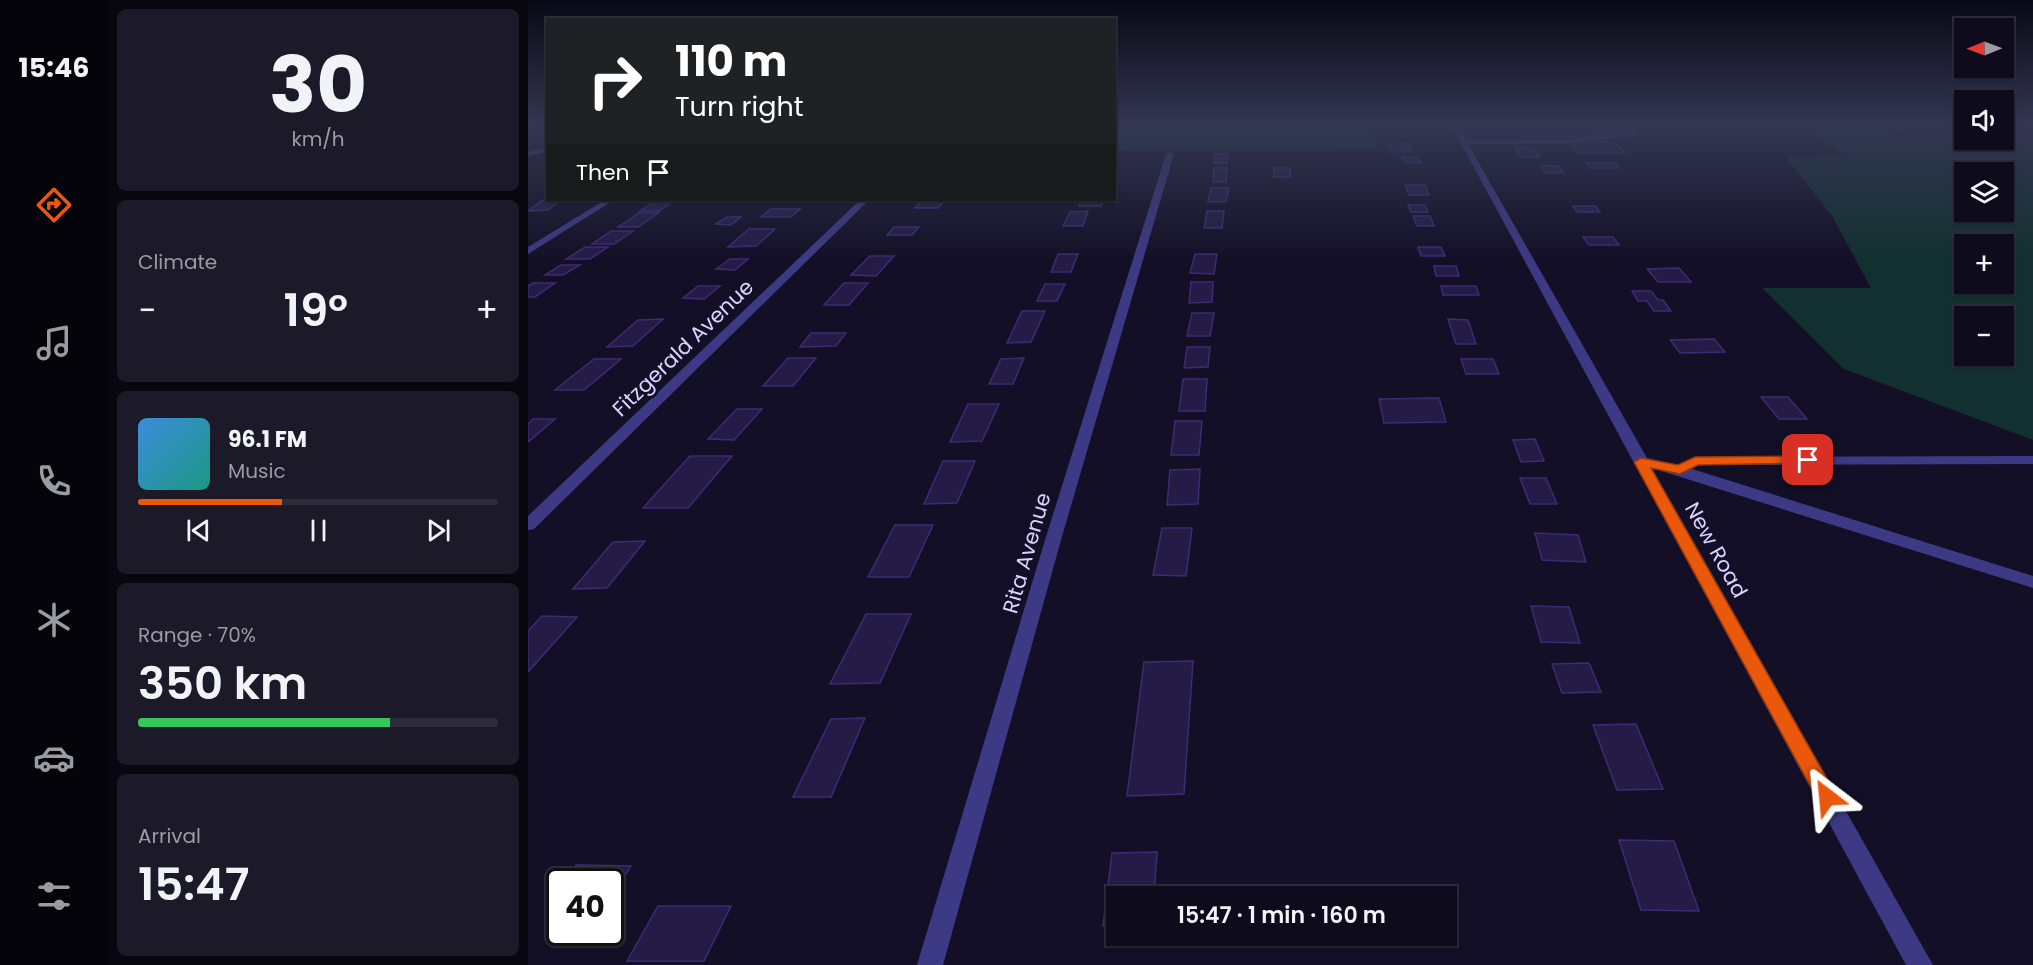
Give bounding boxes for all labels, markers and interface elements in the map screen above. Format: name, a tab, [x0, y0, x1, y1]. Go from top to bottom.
north arrow	[1954, 18, 2014, 78]
map controls	[1954, 18, 2014, 366]
text: 30	[269, 30, 367, 139]
text: 110 m	[675, 32, 787, 91]
icon: right	[576, 42, 654, 120]
text: 15:46	[19, 49, 89, 86]
text: Turn right	[675, 88, 804, 125]
button: sound	[1954, 90, 2014, 150]
text: km/h	[291, 125, 345, 153]
icon: arrive	[642, 156, 675, 189]
text: Then	[576, 157, 630, 188]
button: layers	[1954, 162, 2014, 222]
icon: directions	[33, 184, 75, 226]
button: +	[1954, 234, 2014, 294]
text: Climate	[138, 248, 217, 276]
street label: Fitzgerald Avenue	[606, 273, 760, 423]
text: 19°	[284, 279, 348, 342]
text: −	[138, 287, 156, 334]
text: +	[475, 287, 498, 334]
button: −	[1954, 306, 2014, 366]
icon: music	[33, 322, 75, 364]
text: 96.1 FM	[228, 424, 307, 455]
pin	[1782, 434, 1833, 485]
icon: arrive	[1791, 443, 1824, 476]
text: Music	[228, 457, 286, 485]
icon: phone	[33, 460, 75, 502]
street label: Rita Avenue	[995, 489, 1058, 617]
street label: New Road	[1678, 497, 1755, 603]
icon: previous	[182, 514, 215, 547]
icon: pause	[302, 514, 335, 547]
icon: next	[422, 514, 455, 547]
icon: climate	[33, 599, 75, 641]
text: Range · 70%	[138, 621, 256, 649]
text: 350 km	[138, 652, 307, 715]
icon: car	[33, 737, 75, 779]
position arrow	[1795, 765, 1859, 829]
text: Arrival	[138, 822, 201, 850]
text: 15:47	[138, 853, 250, 916]
speed limit sign: 40	[546, 868, 624, 946]
icon: filters	[33, 875, 75, 917]
text: 15:47 · 1 min · 160 m	[1177, 900, 1386, 931]

